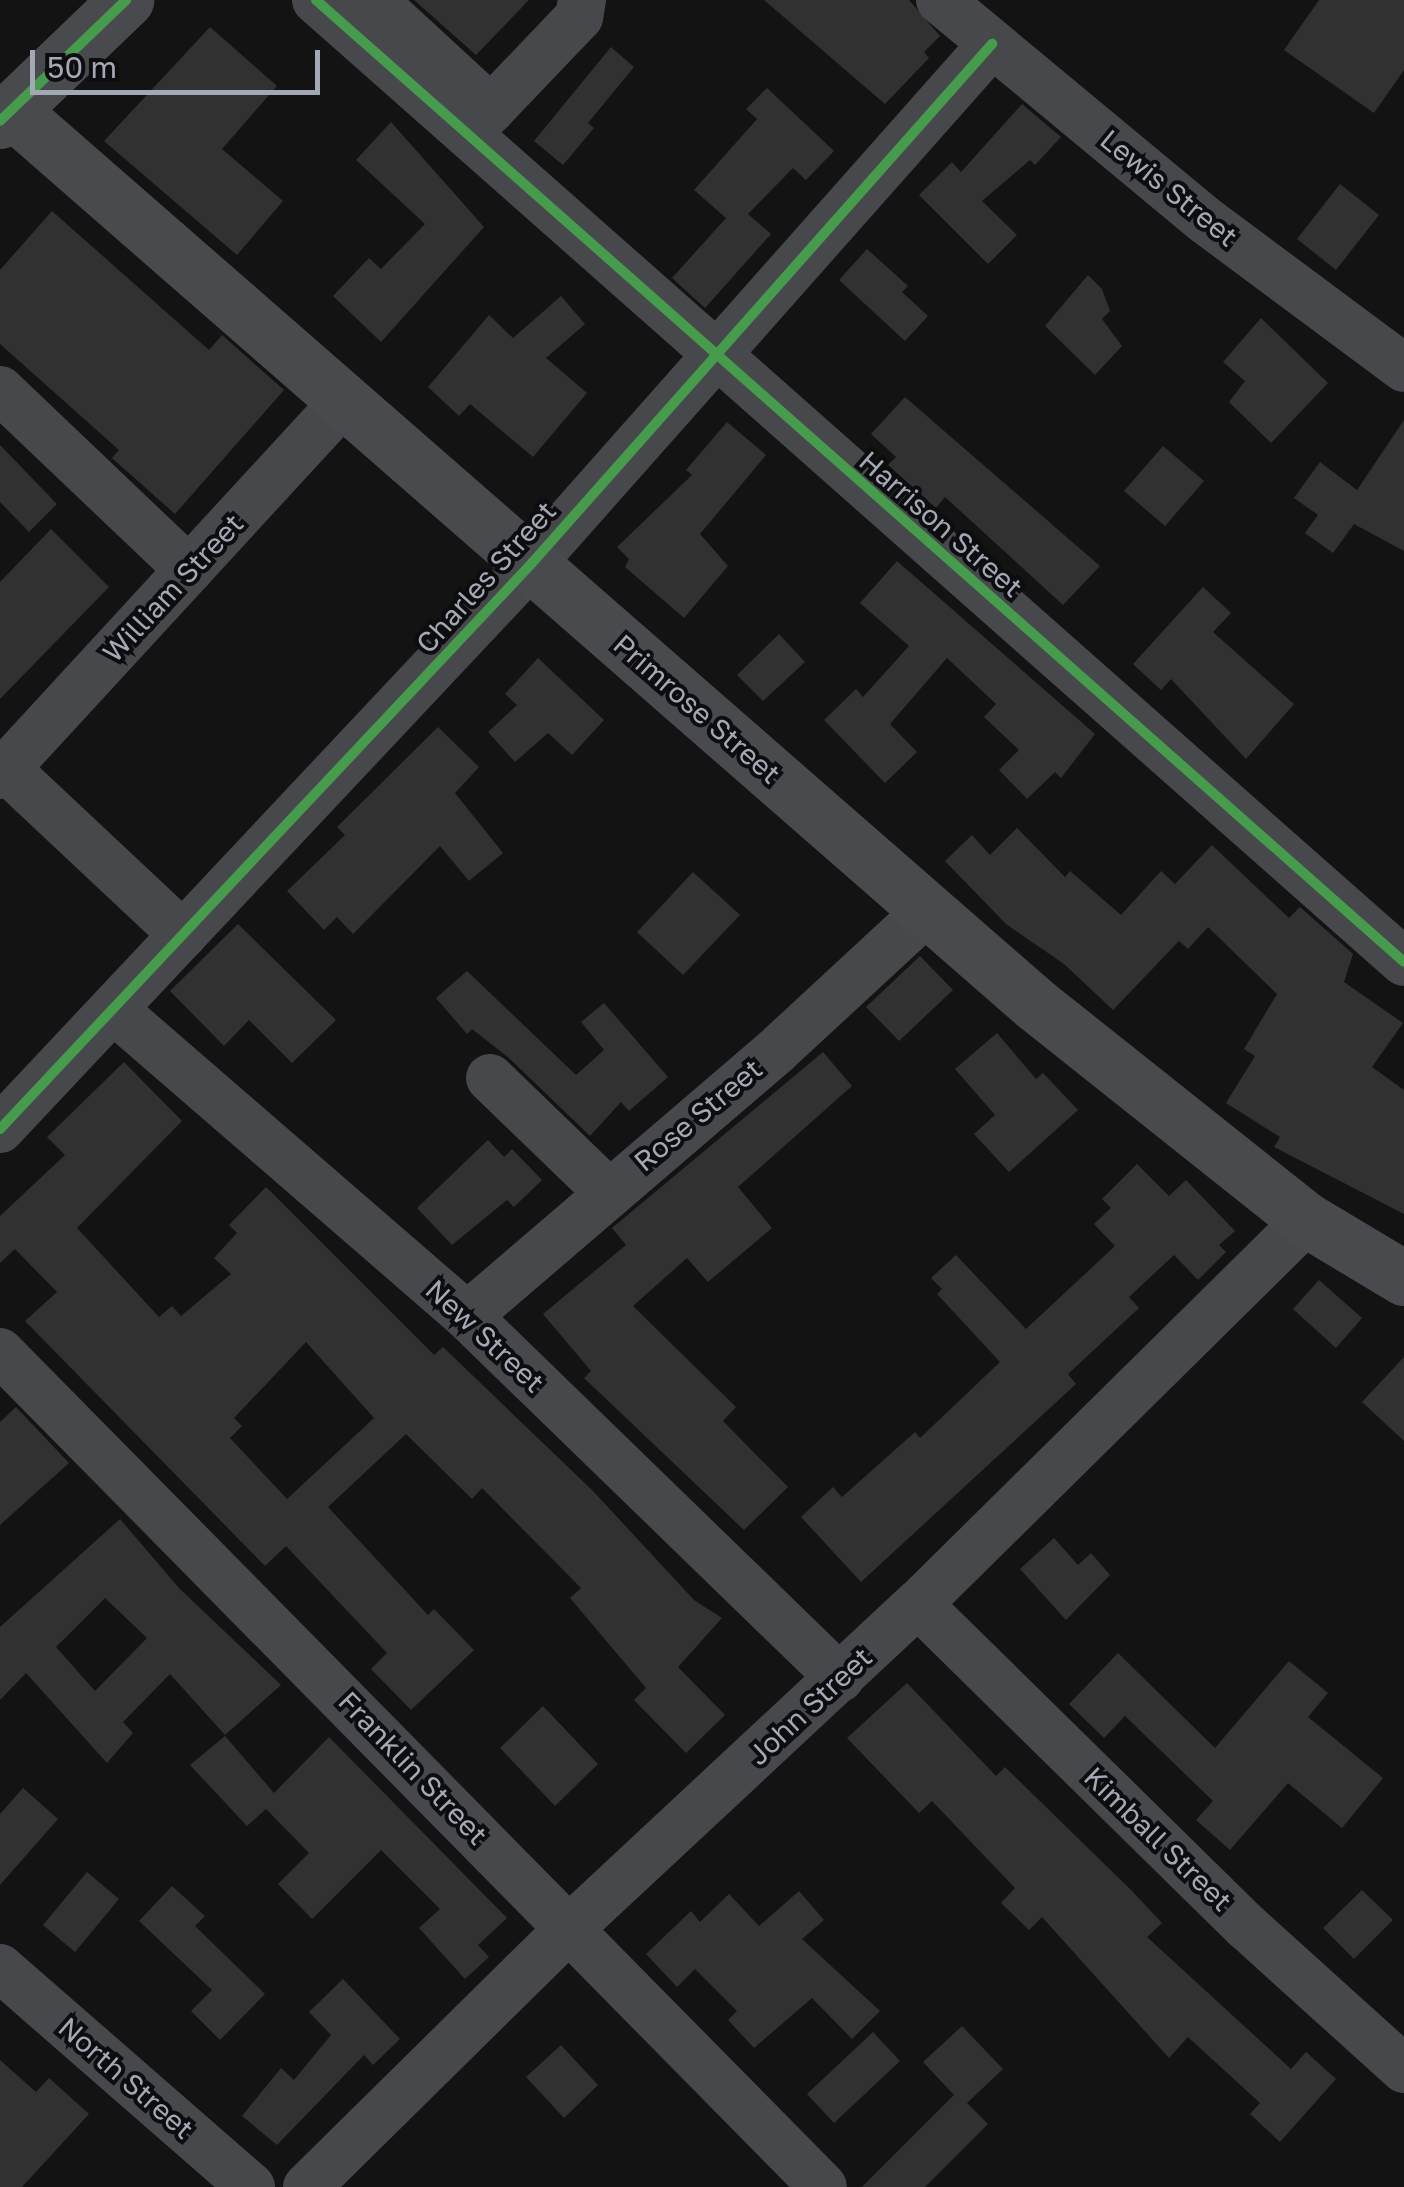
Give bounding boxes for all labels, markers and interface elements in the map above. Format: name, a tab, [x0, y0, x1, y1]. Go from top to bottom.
scale bar	[35, 30, 325, 92]
text: 50 m	[47, 49, 117, 85]
street label: Lewis Street	[1094, 123, 1244, 253]
street label: Harrison Street	[853, 444, 1029, 604]
street label: Charles Street	[409, 494, 563, 660]
street label: William Street	[96, 507, 250, 669]
street label: Primrose Street	[607, 627, 787, 791]
street label: Rose Street	[627, 1052, 769, 1178]
street label: New Street	[419, 1273, 551, 1399]
street label: John Street	[741, 1640, 879, 1772]
street label: Franklin Street	[332, 1684, 494, 1852]
street label: Kimball Street	[1077, 1760, 1239, 1918]
street label: North Street	[52, 2010, 200, 2146]

